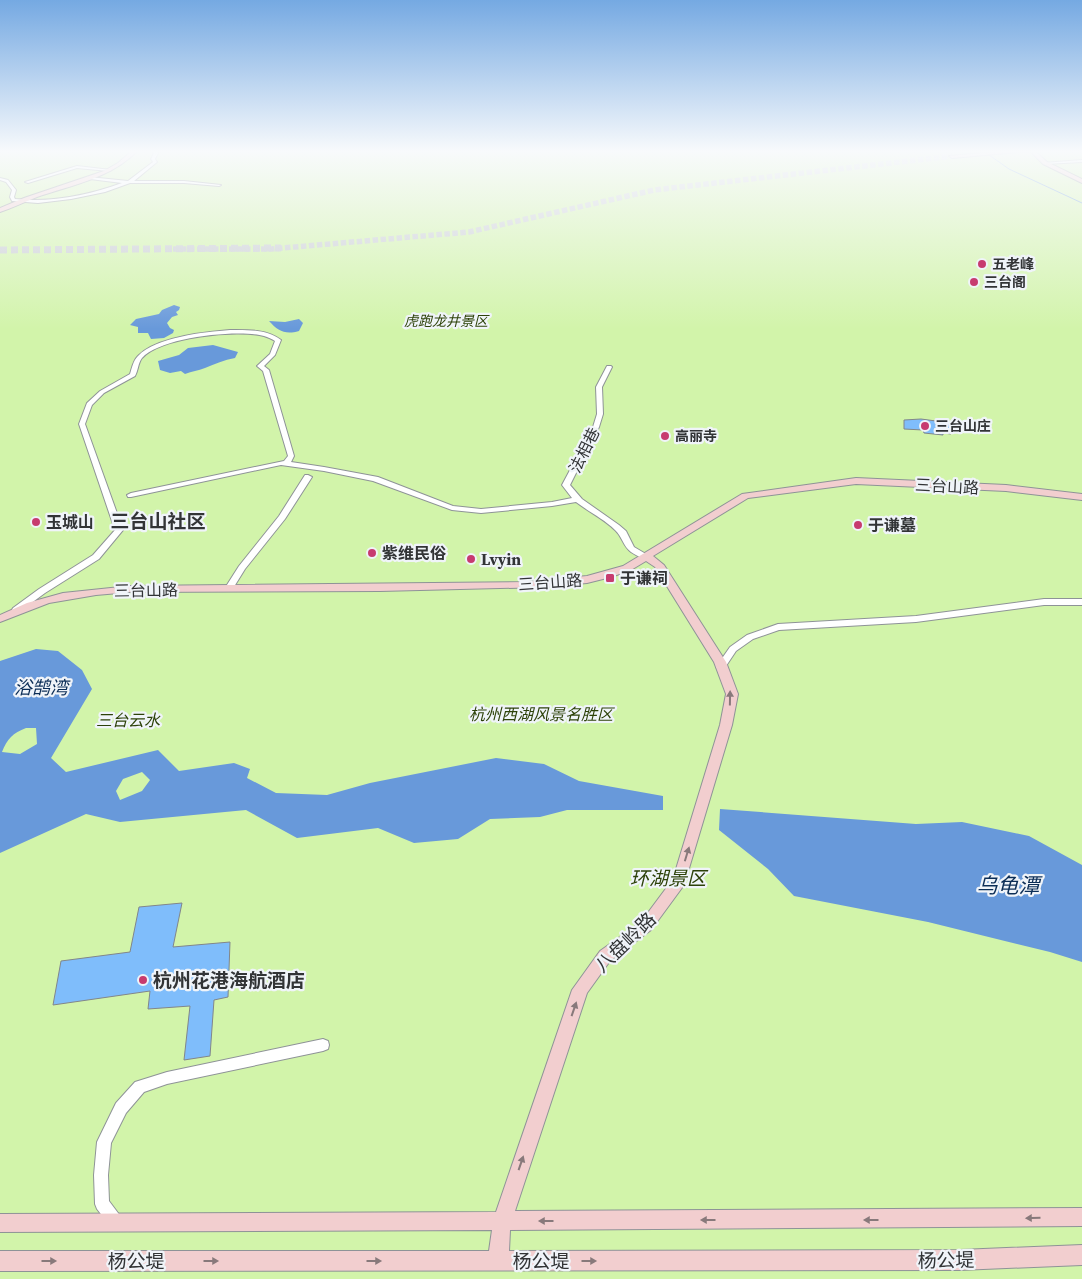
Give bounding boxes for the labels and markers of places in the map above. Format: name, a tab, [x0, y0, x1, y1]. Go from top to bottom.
place label: 五老峰	[992, 254, 1034, 274]
marker: 五老峰	[976, 258, 988, 270]
place label: 三台阁	[984, 272, 1026, 292]
marker: 三台阁	[968, 276, 980, 288]
place label: 三台山庄	[935, 416, 991, 436]
marker: 三台山庄	[919, 420, 931, 432]
place label: 高丽寺	[675, 426, 717, 446]
marker: 高丽寺	[659, 430, 671, 442]
place label: 玉城山	[46, 511, 94, 533]
place label: 于谦墓	[868, 514, 916, 536]
marker: 玉城山	[30, 516, 42, 528]
marker: 于谦墓	[852, 519, 864, 531]
place label: 紫维民俗	[382, 542, 446, 564]
marker: 紫维民俗	[366, 547, 378, 559]
place label: Lvyin	[481, 548, 521, 570]
marker: Lvyin	[465, 553, 477, 565]
place label: 于谦祠	[620, 567, 668, 589]
marker: 于谦祠	[604, 572, 616, 584]
place label: 杭州花港海航酒店	[153, 967, 305, 993]
marker: 杭州花港海航酒店	[137, 974, 149, 986]

